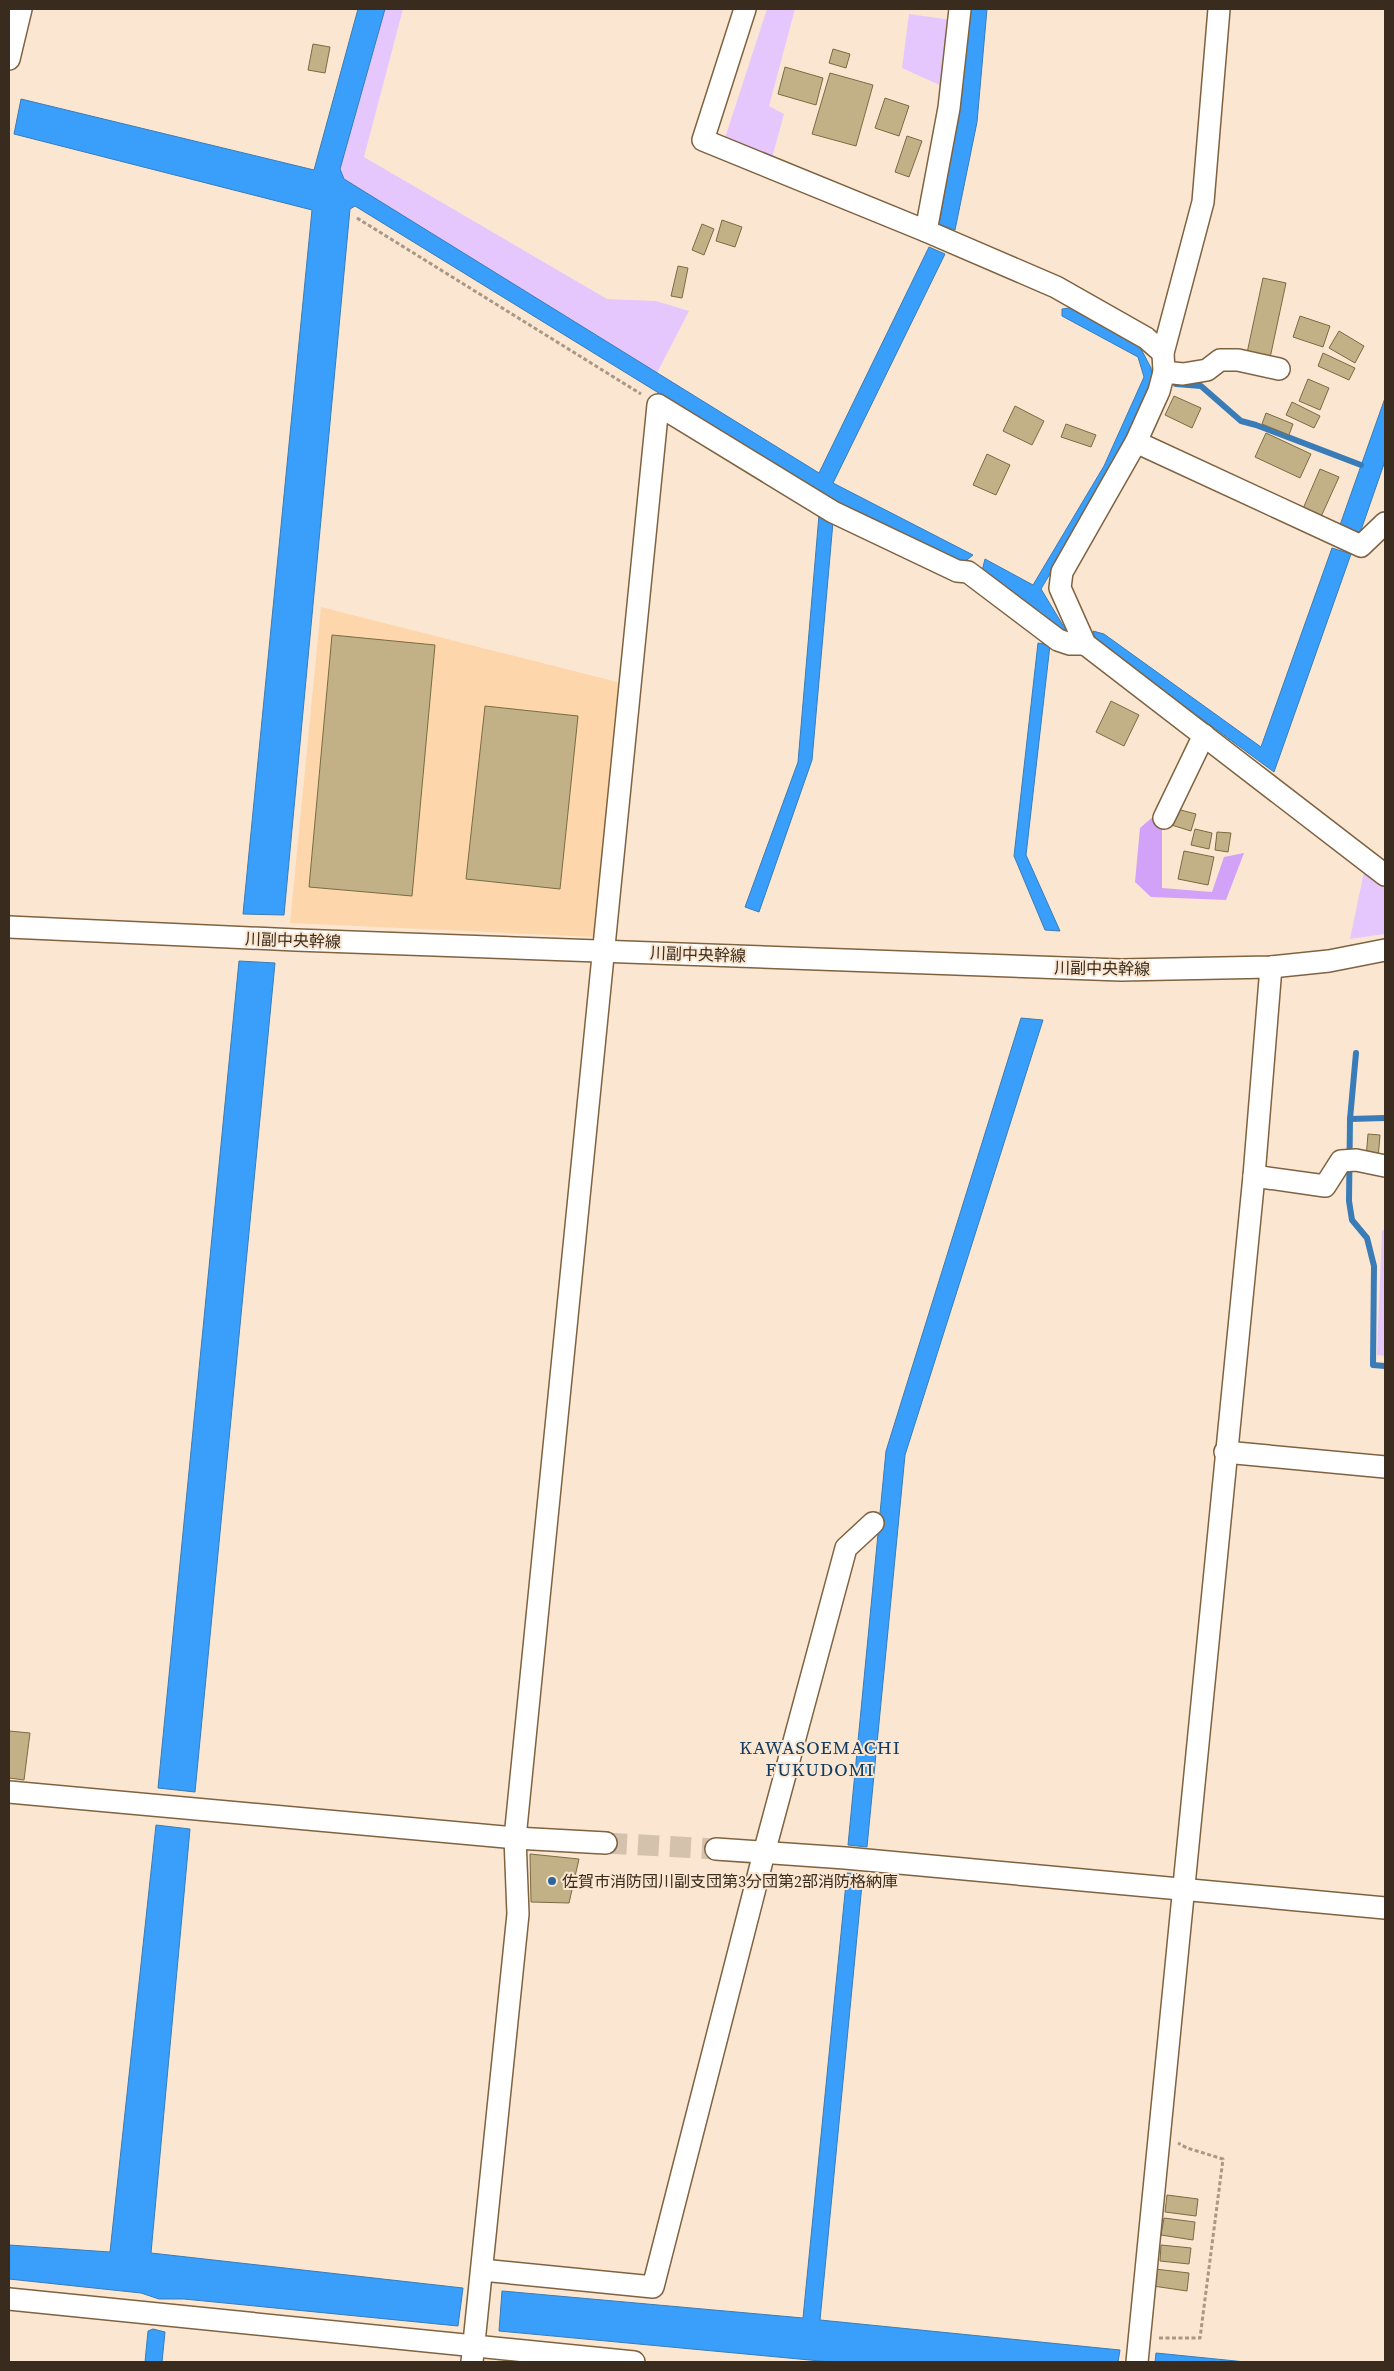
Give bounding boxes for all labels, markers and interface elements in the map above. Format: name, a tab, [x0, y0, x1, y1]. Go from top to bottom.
street label: 川副中央幹線	[245, 927, 341, 953]
street label: 川副中央幹線	[650, 941, 746, 967]
street label: 川副中央幹線	[1054, 956, 1150, 980]
district label: KAWASOEMACHI FUKUDOMI	[739, 1734, 901, 1782]
place label: 佐賀市消防団川副支団第3分団第2部消防格納庫	[562, 1870, 898, 1892]
marker: 佐賀市消防団川副支団第3分団第2部消防格納庫	[546, 1875, 558, 1887]

